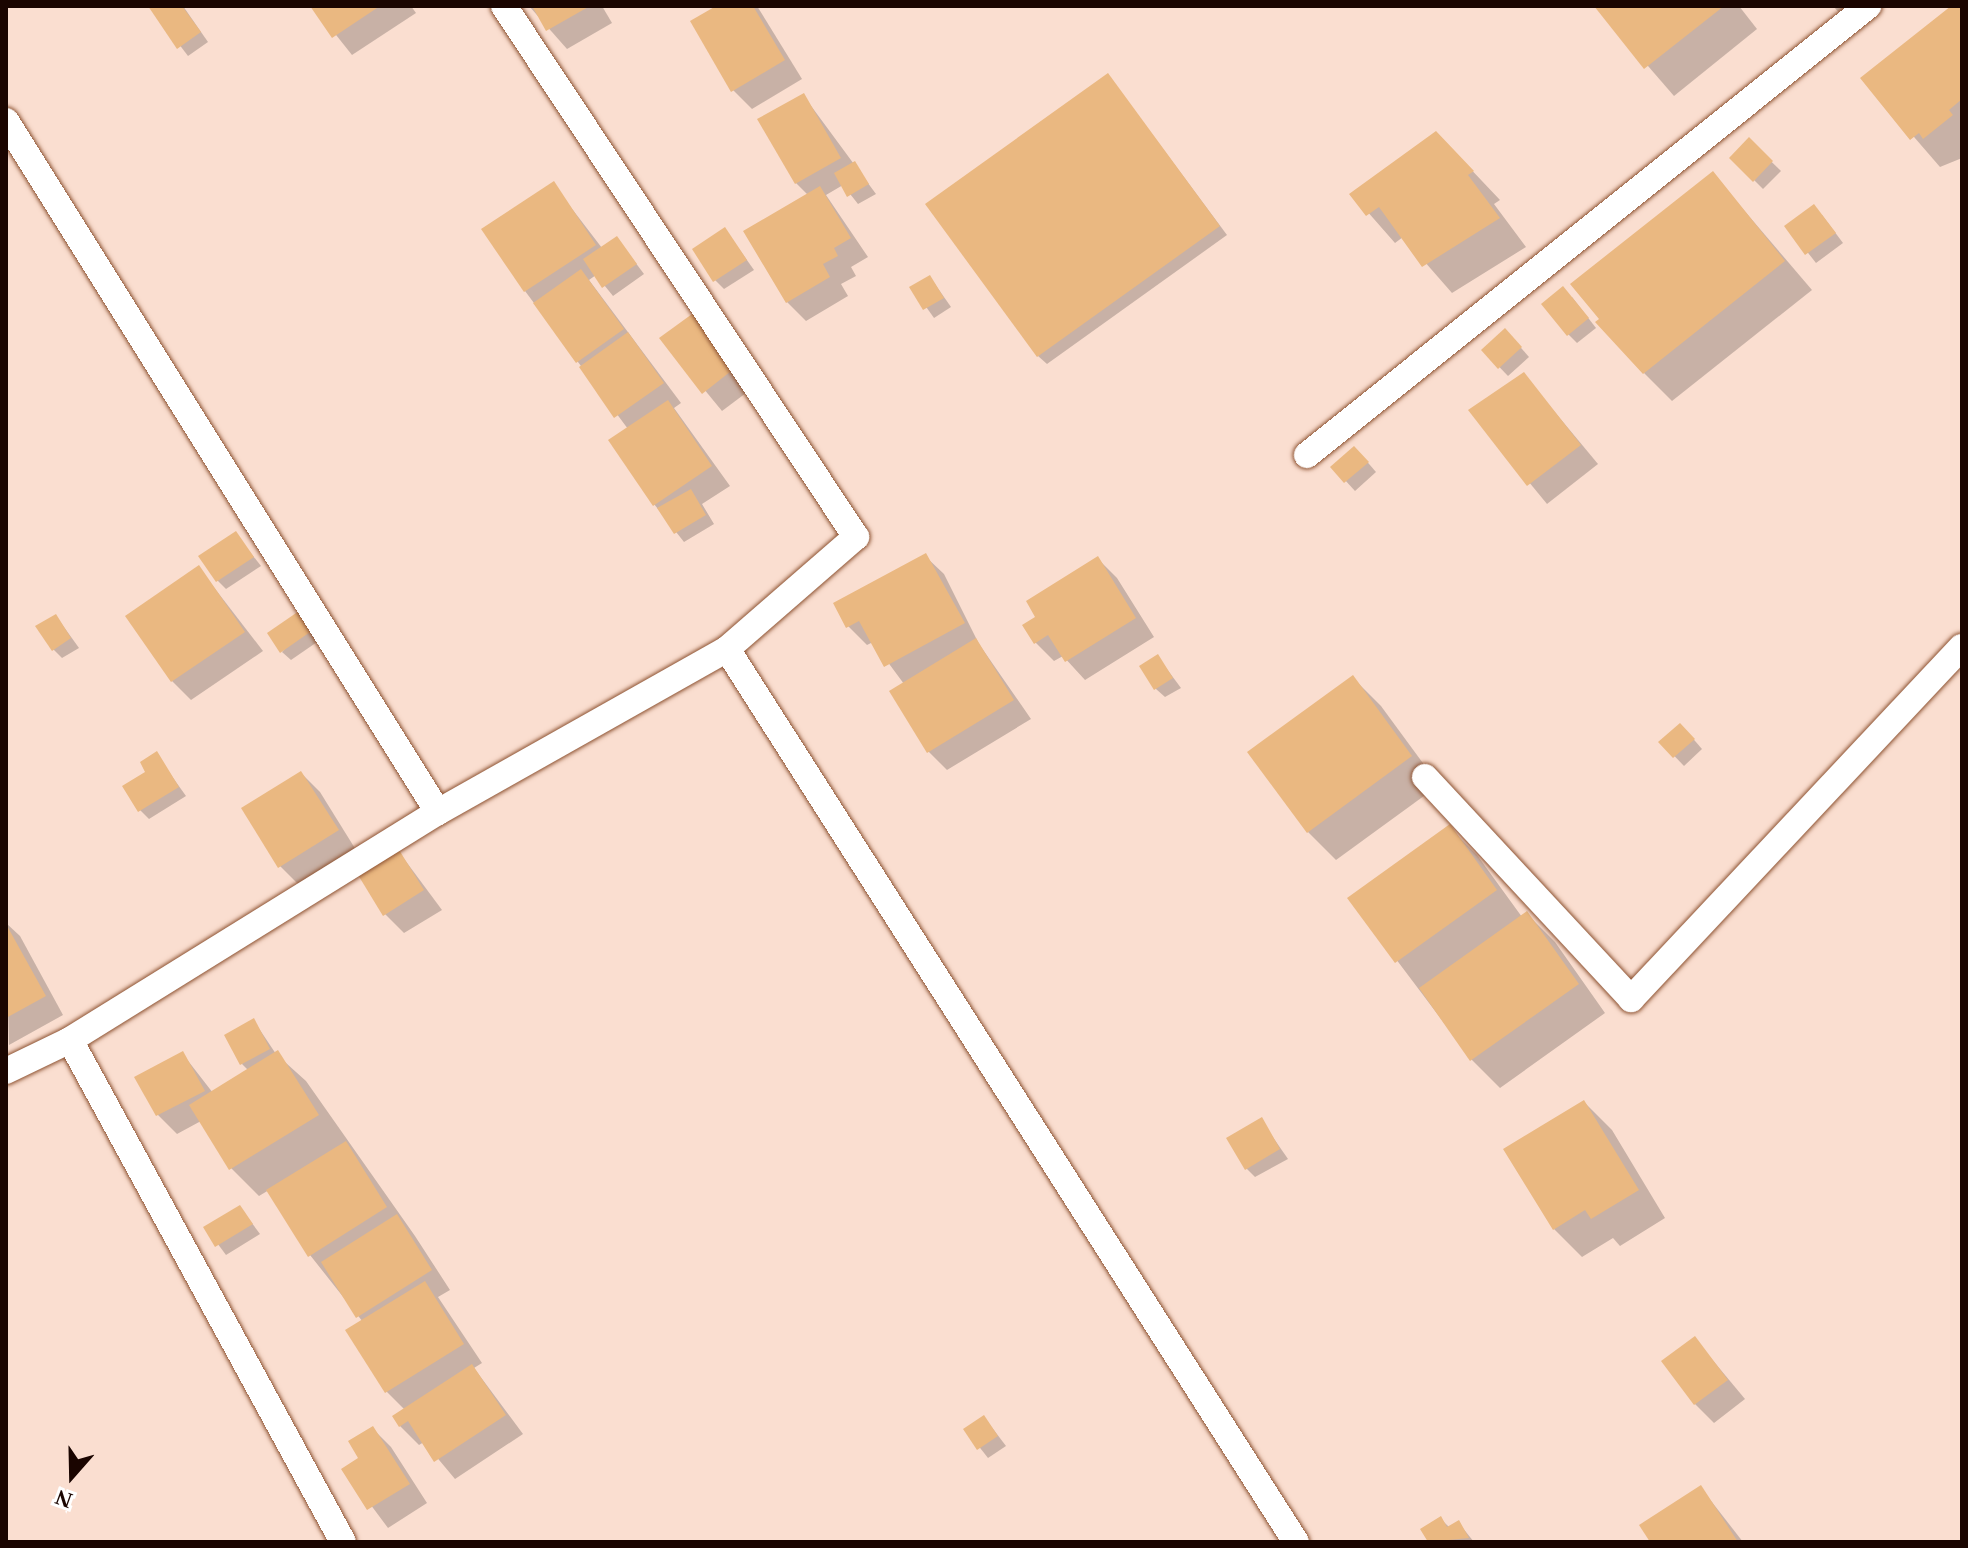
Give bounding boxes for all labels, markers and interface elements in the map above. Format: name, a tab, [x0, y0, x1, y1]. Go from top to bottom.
north arrow	[32, 1436, 112, 1516]
text: N	[52, 1485, 75, 1513]

